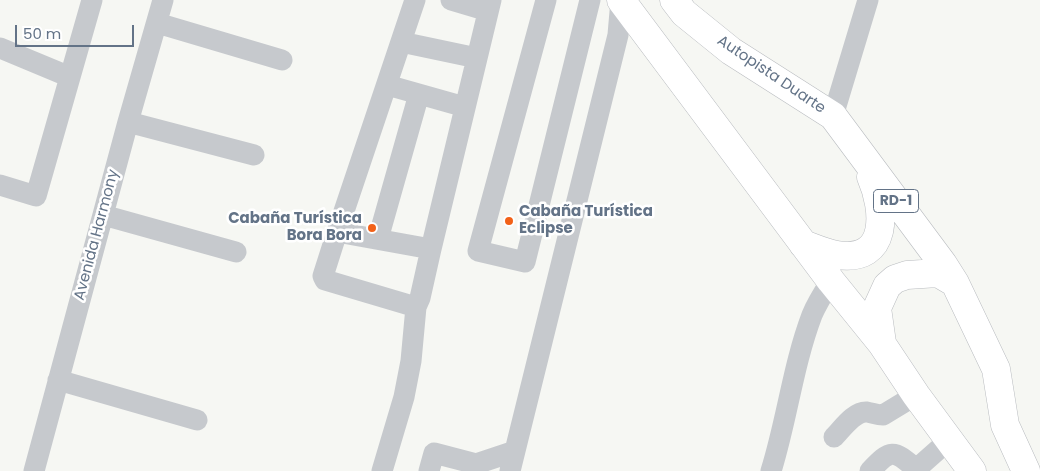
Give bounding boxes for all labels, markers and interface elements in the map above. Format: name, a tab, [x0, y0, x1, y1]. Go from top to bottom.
scale bar	[18, 15, 136, 47]
text: 50 m	[23, 23, 61, 44]
street label: Autopista Duarte	[713, 32, 829, 118]
street label: Avenida Harmony	[71, 168, 123, 302]
road number: RD-1	[874, 190, 918, 212]
place label: Cabaña Turística Eclipse	[519, 203, 653, 238]
place label: Cabaña Turística Bora Bora	[228, 210, 362, 245]
marker: Cabaña Turística Eclipse	[503, 215, 515, 227]
marker: Cabaña Turística Bora Bora	[366, 222, 378, 234]

